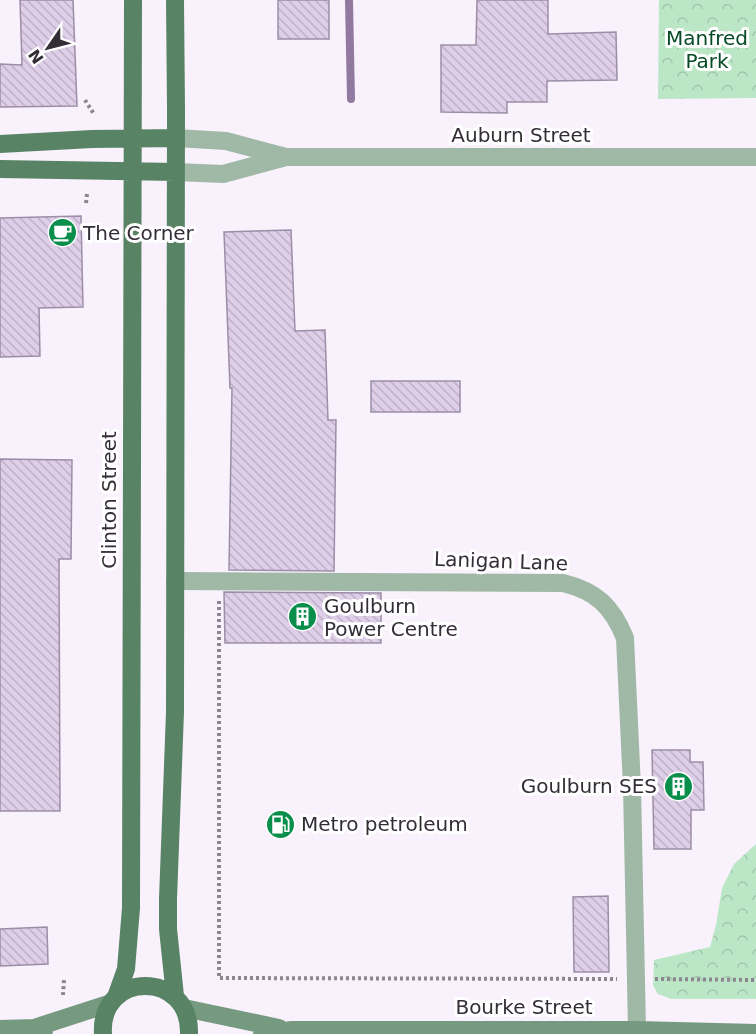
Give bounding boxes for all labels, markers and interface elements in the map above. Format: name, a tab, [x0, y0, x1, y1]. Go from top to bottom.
north arrow	[18, 18, 78, 78]
park label: Manfred Park	[666, 26, 748, 73]
text: N	[25, 45, 48, 67]
street label: Auburn Street	[451, 123, 591, 147]
cafe icon: The Corner	[46, 217, 78, 249]
place label: The Corner	[82, 221, 195, 245]
street label: Clinton Street	[97, 431, 121, 569]
street label: Lanigan Lane	[434, 547, 568, 575]
place label: Goulburn Power Centre	[324, 594, 458, 641]
building icon: Goulburn Power Centre	[287, 601, 319, 633]
building icon: Goulburn SES	[662, 770, 694, 802]
place label: Goulburn SES	[521, 774, 657, 798]
fuel station icon: Metro petroleum	[264, 808, 296, 840]
place label: Metro petroleum	[301, 812, 468, 836]
street label: Bourke Street	[455, 995, 593, 1019]

